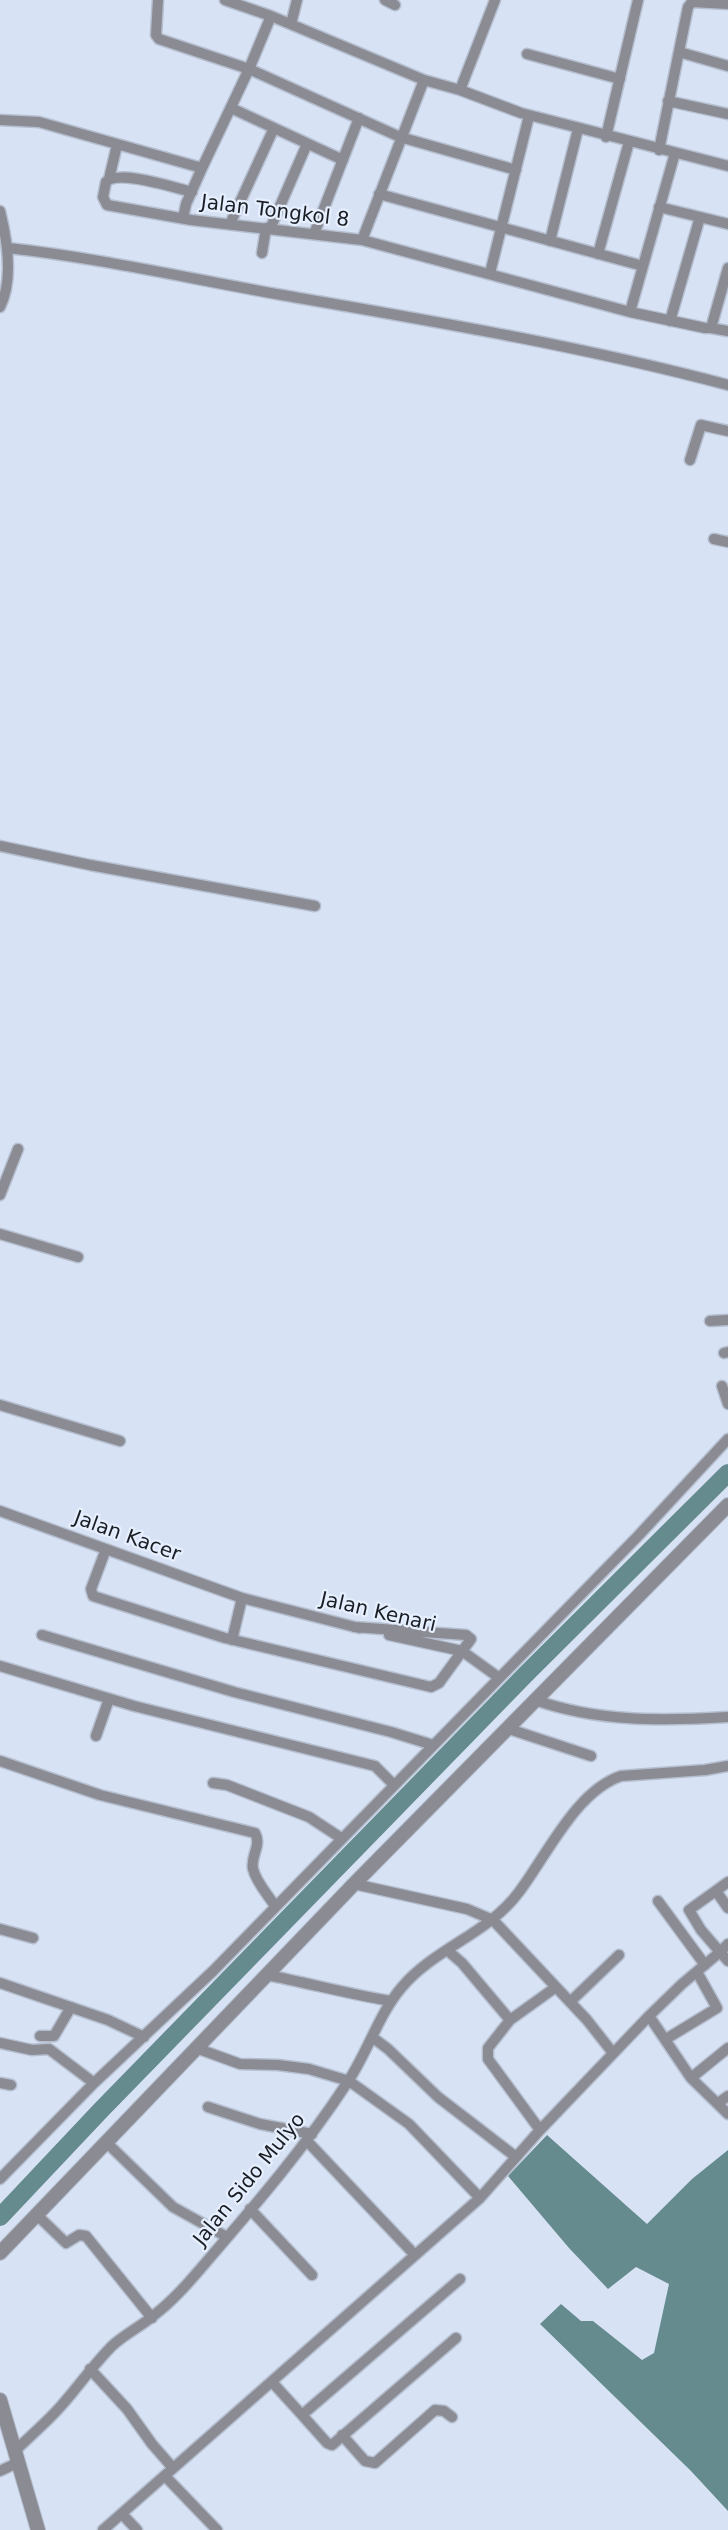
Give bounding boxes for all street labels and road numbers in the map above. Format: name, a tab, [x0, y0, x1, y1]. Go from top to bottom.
street label: Jalan Tongkol 8	[200, 191, 350, 233]
street label: Jalan Kacer	[70, 1507, 184, 1567]
street label: Jalan Kenari	[318, 1588, 438, 1638]
street label: Jalan Sido Mulyo	[189, 2109, 311, 2251]

